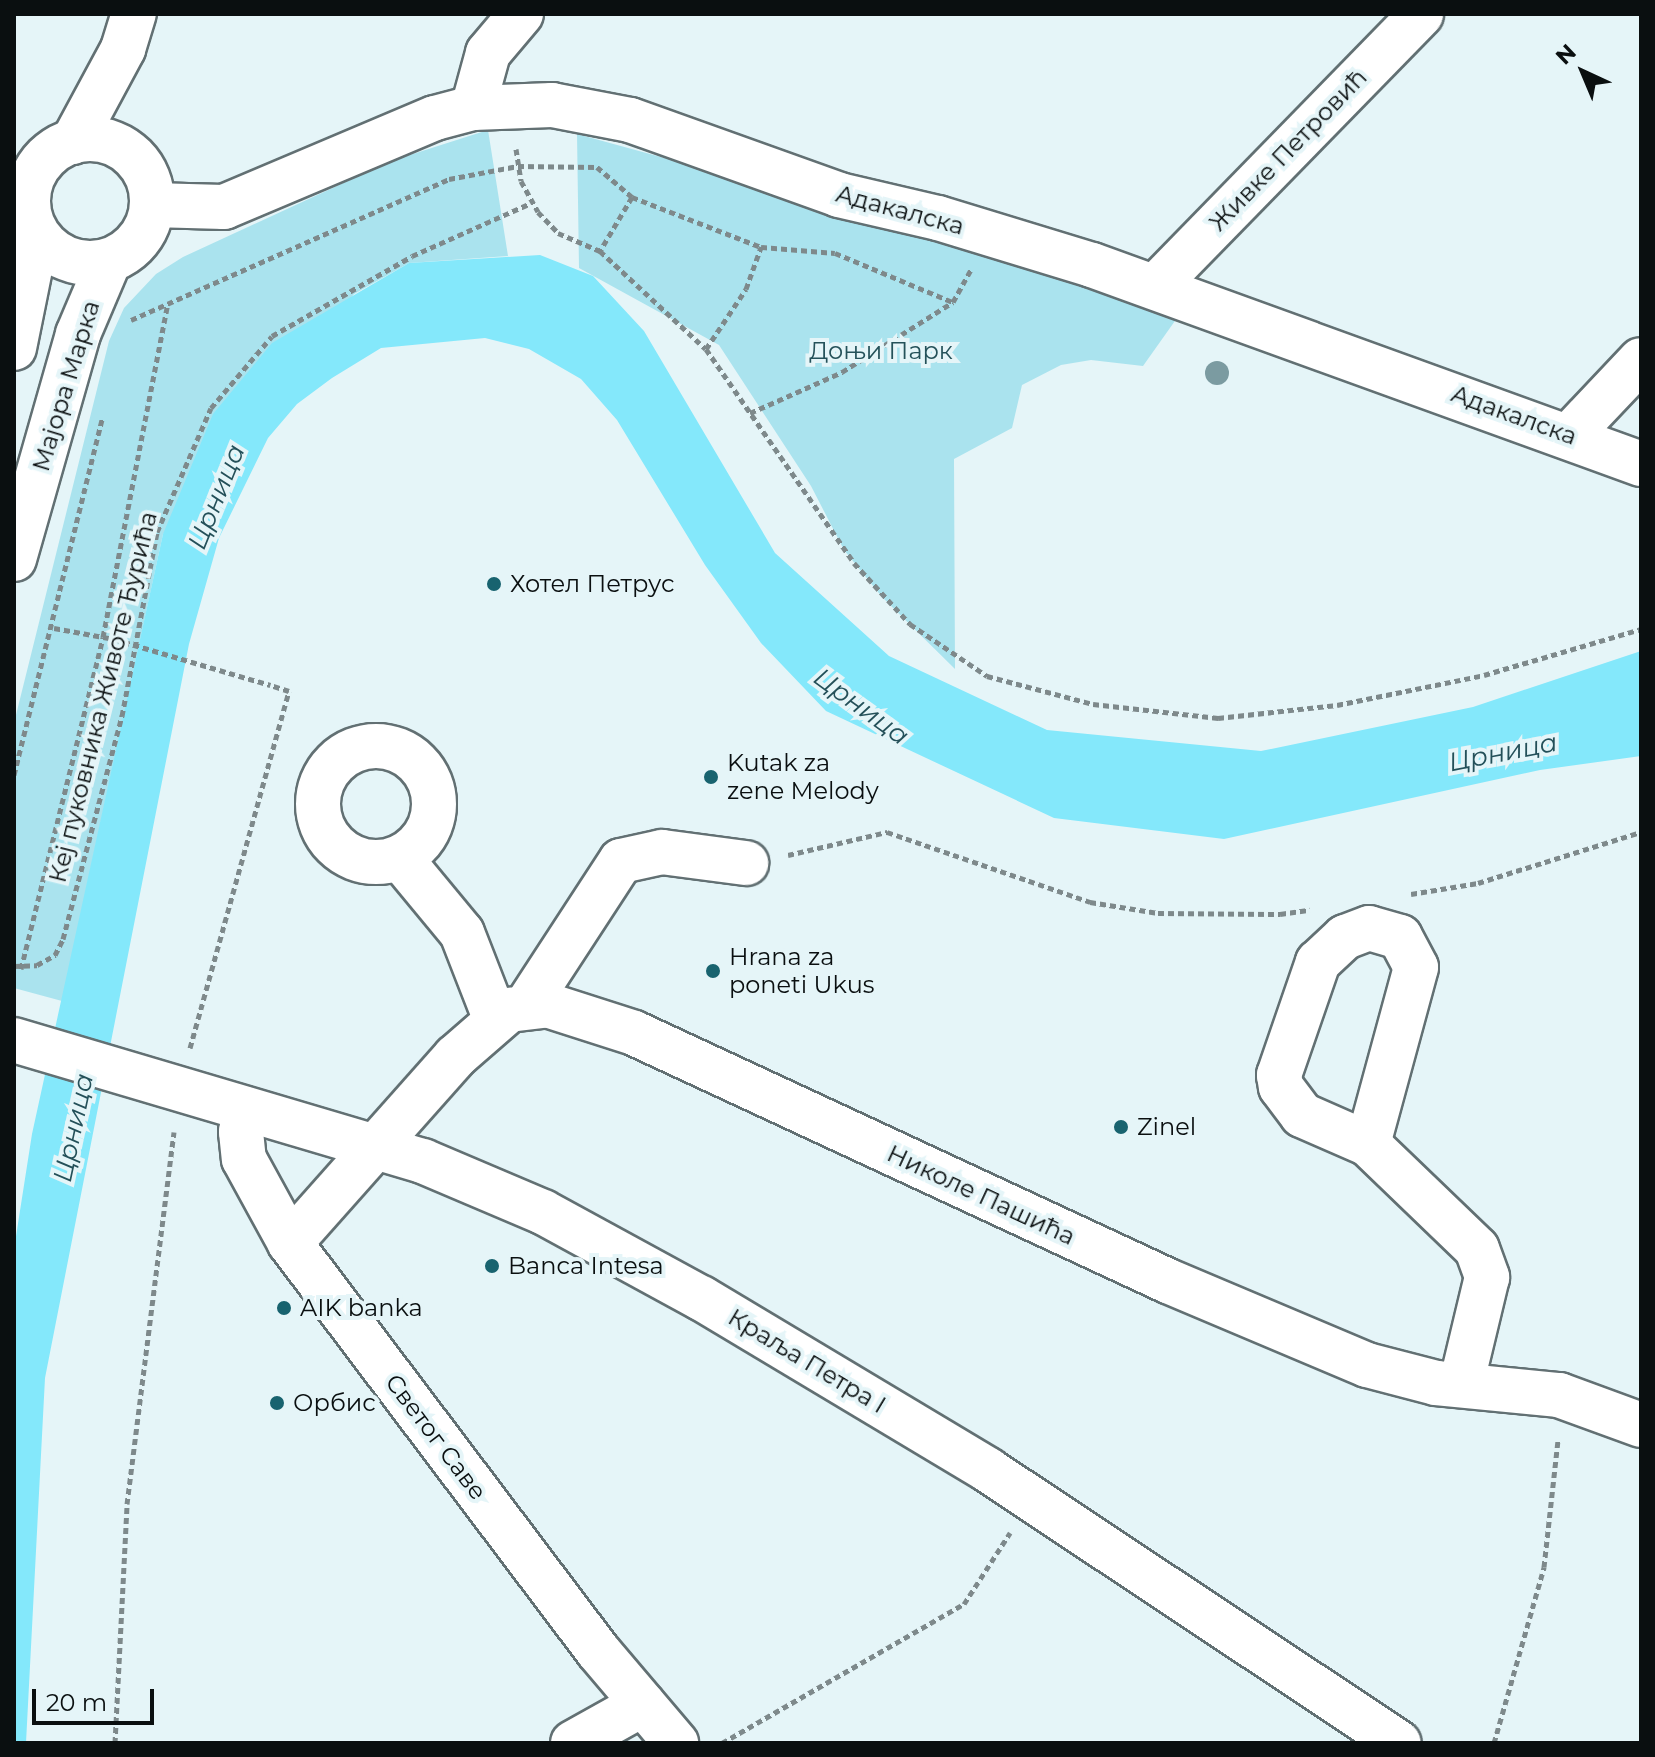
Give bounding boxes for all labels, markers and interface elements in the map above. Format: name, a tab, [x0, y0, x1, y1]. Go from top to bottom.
north arrow	[1543, 32, 1623, 112]
text: N	[1550, 38, 1582, 70]
street label: Живке Петровић	[1203, 63, 1373, 237]
street label: Адакалска	[833, 179, 967, 241]
street label: Мајора Марка	[26, 297, 106, 475]
park label: Доњи Парк	[809, 337, 953, 365]
street label: Адакалска	[1447, 379, 1581, 451]
water label: Црница	[182, 440, 252, 554]
street label: Кеј пуковника Животе Ђурића	[43, 509, 163, 885]
place label: Хотел Петрус	[510, 570, 675, 598]
marker: Хотел Петрус	[485, 575, 503, 593]
water label: Црница	[807, 662, 915, 752]
water label: Црница	[1446, 727, 1560, 779]
place label: Kutak za zene Melody	[727, 749, 879, 805]
marker: Kutak za zene Melody	[702, 768, 720, 786]
place label: Hrana za poneti Ukus	[729, 943, 874, 999]
marker: Hrana za poneti Ukus	[704, 962, 722, 980]
water label: Црница	[47, 1071, 101, 1185]
place label: Zinel	[1137, 1113, 1196, 1141]
marker: Zinel	[1112, 1118, 1130, 1136]
street label: Николе Пашића	[883, 1139, 1079, 1251]
place label: Banca Intesa	[508, 1252, 664, 1280]
marker: Banca Intesa	[483, 1257, 501, 1275]
place label: AIK banka	[300, 1294, 423, 1322]
marker: AIK banka	[275, 1299, 293, 1317]
street label: Краља Петра I	[723, 1303, 891, 1419]
street label: Светог Саве	[379, 1368, 493, 1506]
place label: Орбис	[293, 1389, 376, 1417]
marker: Орбис	[268, 1394, 286, 1412]
scale bar	[36, 1673, 158, 1723]
text: 20 m	[46, 1688, 107, 1717]

